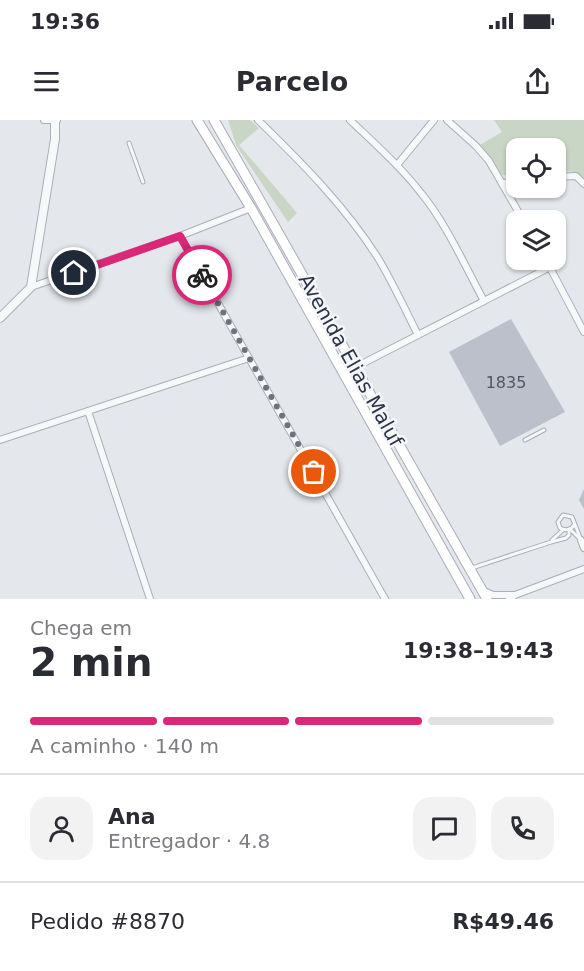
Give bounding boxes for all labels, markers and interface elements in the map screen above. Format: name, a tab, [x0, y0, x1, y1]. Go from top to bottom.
text: 19:36	[30, 9, 100, 34]
icon: menu	[30, 65, 63, 98]
icon: share	[521, 65, 554, 98]
text: Parcelo	[236, 66, 348, 97]
map controls	[506, 138, 566, 270]
button: locate	[506, 138, 566, 198]
button: layers	[506, 210, 566, 270]
courier	[172, 245, 232, 305]
pin	[48, 247, 99, 298]
icon: home	[57, 256, 90, 289]
icon: bike	[186, 259, 219, 292]
street label: Avenida Elias Maluf	[294, 269, 409, 451]
house number: 1835	[486, 373, 526, 392]
pin	[288, 446, 339, 497]
icon: bag	[297, 455, 330, 488]
text: Chega em	[30, 616, 132, 640]
text: 19:38–19:43	[403, 638, 554, 663]
text: 2 min	[30, 640, 152, 685]
text: A caminho · 140 m	[30, 734, 219, 758]
button: person	[30, 797, 93, 860]
button: chat	[413, 797, 476, 860]
button: phone	[491, 797, 554, 860]
text: Ana	[108, 804, 156, 829]
text: Entregador · 4.8	[108, 829, 270, 853]
text: Pedido #8870	[30, 909, 185, 934]
text: R$49.46	[452, 909, 554, 934]

